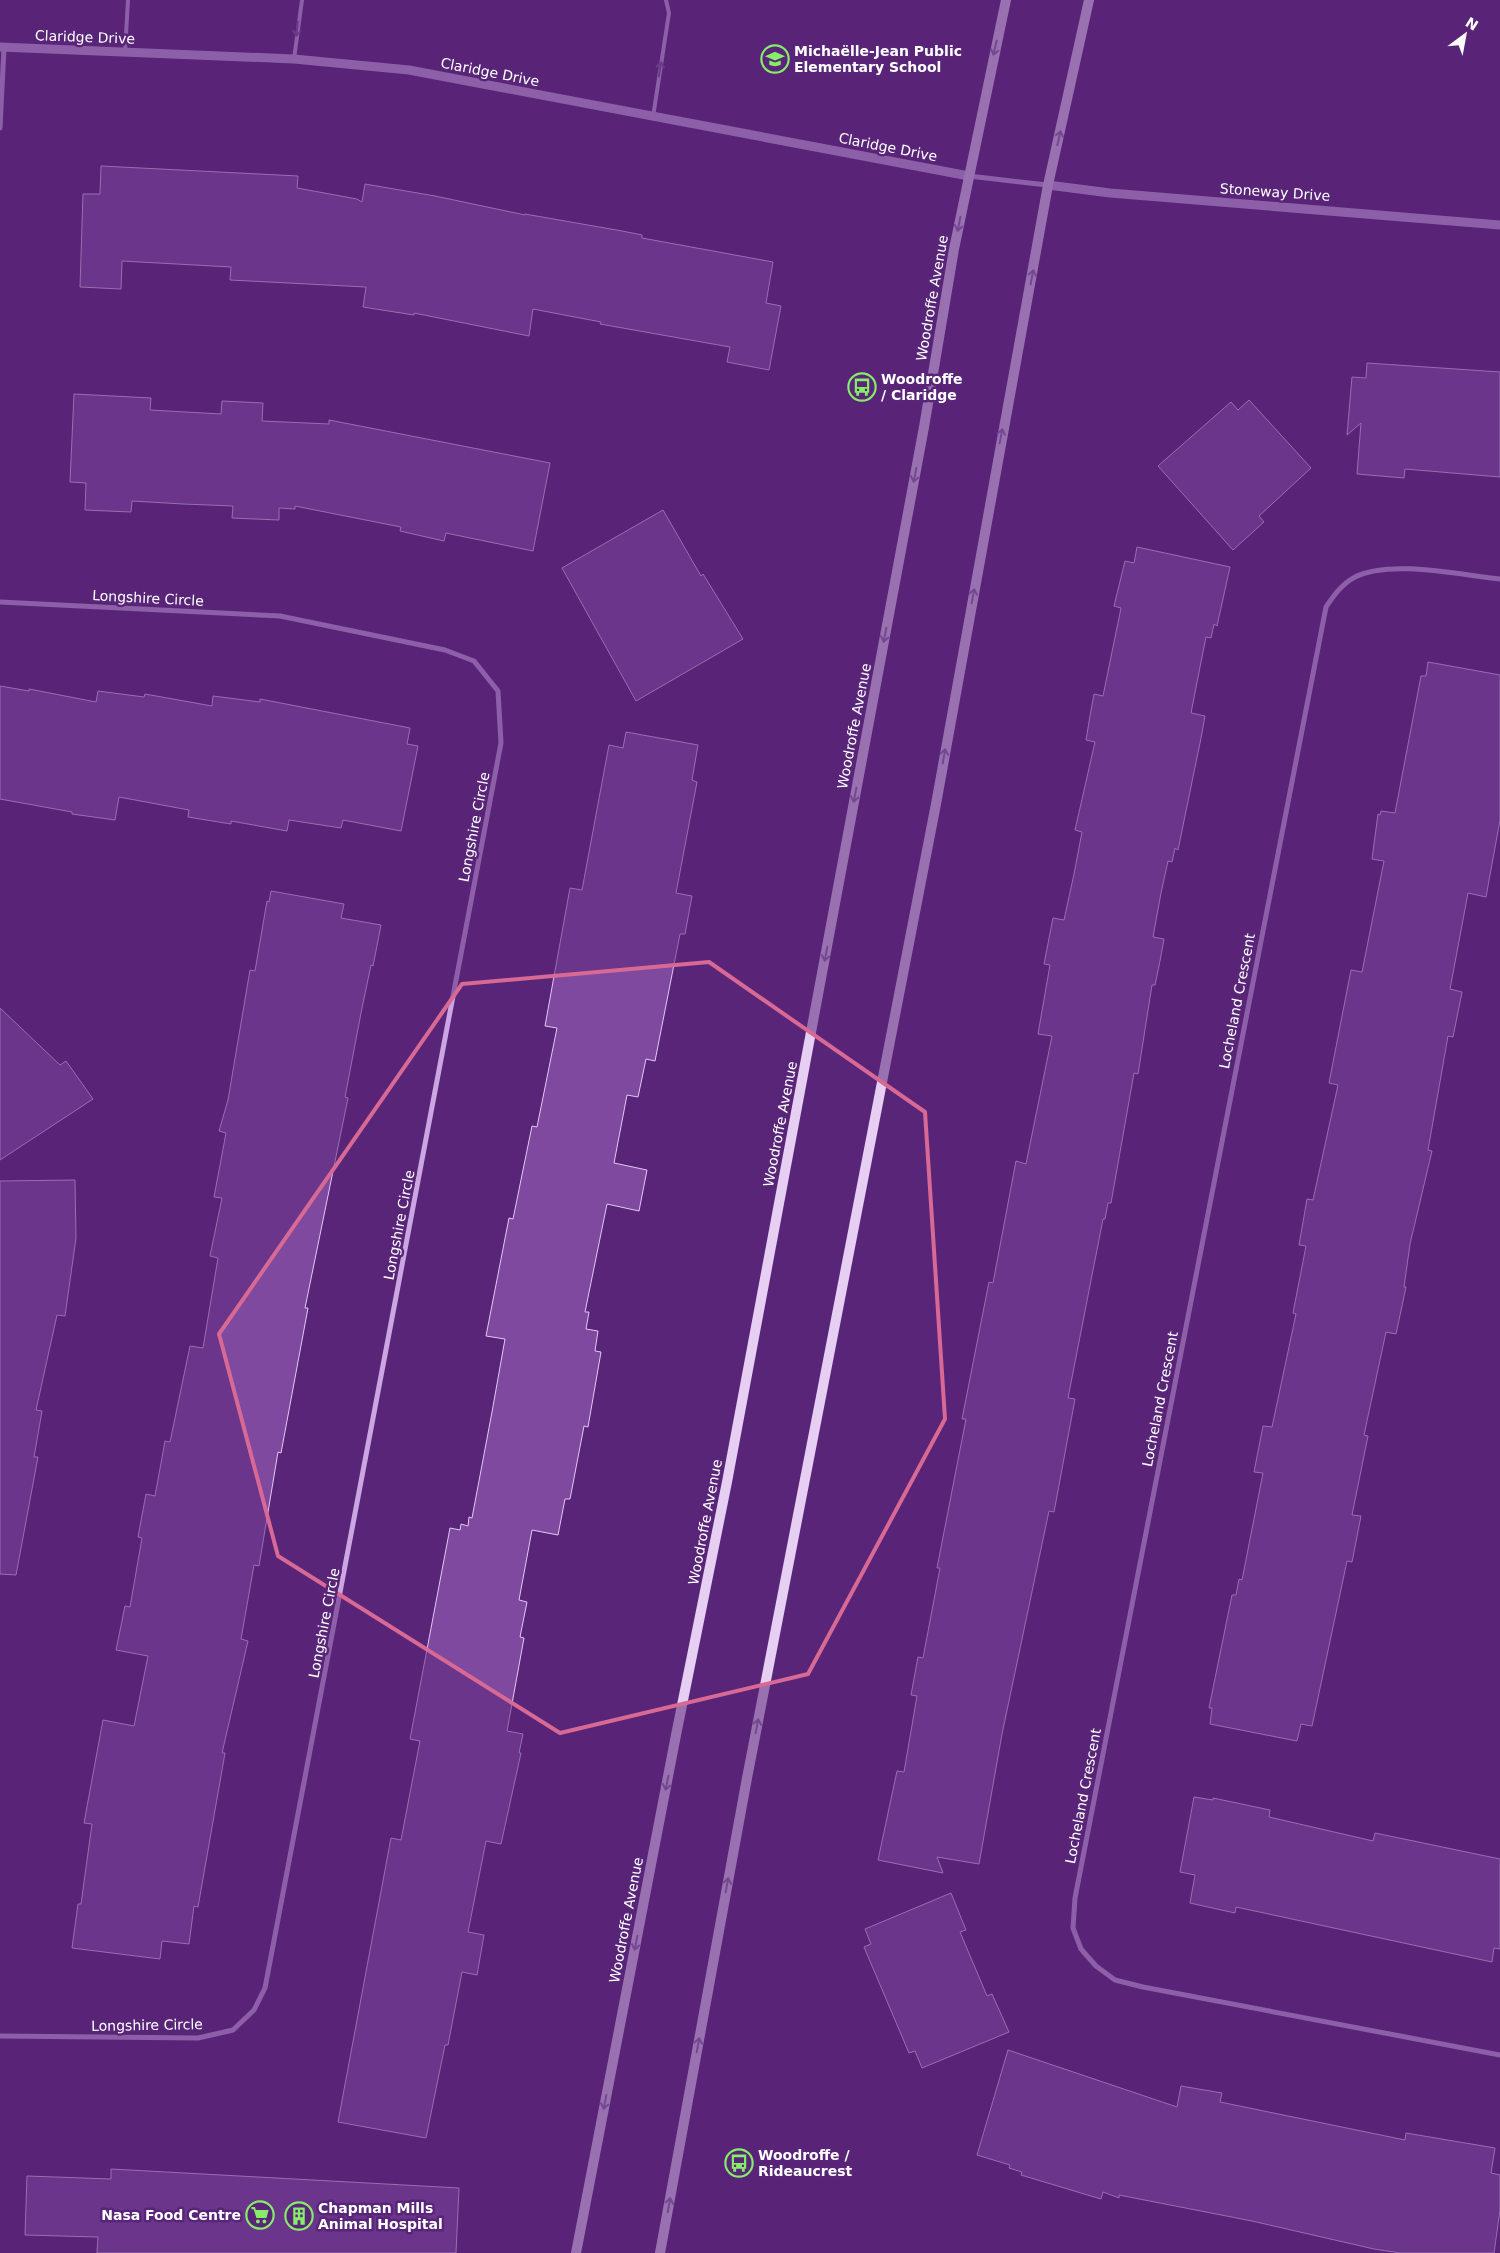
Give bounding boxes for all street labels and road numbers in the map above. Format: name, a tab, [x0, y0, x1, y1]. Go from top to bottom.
street label: Claridge Drive	[35, 27, 135, 47]
street label: Claridge Drive	[439, 55, 541, 89]
street label: Claridge Drive	[837, 130, 939, 164]
street label: Stoneway Drive	[1219, 180, 1331, 204]
street label: Woodroffe Avenue	[913, 234, 951, 362]
street label: Longshire Circle	[92, 587, 204, 609]
street label: Woodroffe Avenue	[834, 662, 874, 790]
street label: Longshire Circle	[455, 771, 493, 883]
street label: Locheland Crescent	[1216, 931, 1258, 1070]
street label: Woodroffe Avenue	[760, 1060, 800, 1188]
street label: Longshire Circle	[380, 1169, 418, 1281]
street label: Locheland Crescent	[1139, 1329, 1181, 1468]
street label: Woodroffe Avenue	[685, 1458, 725, 1586]
street label: Longshire Circle	[305, 1567, 343, 1679]
street label: Locheland Crescent	[1062, 1726, 1104, 1865]
street label: Woodroffe Avenue	[606, 1856, 646, 1984]
street label: Longshire Circle	[91, 2016, 203, 2034]

